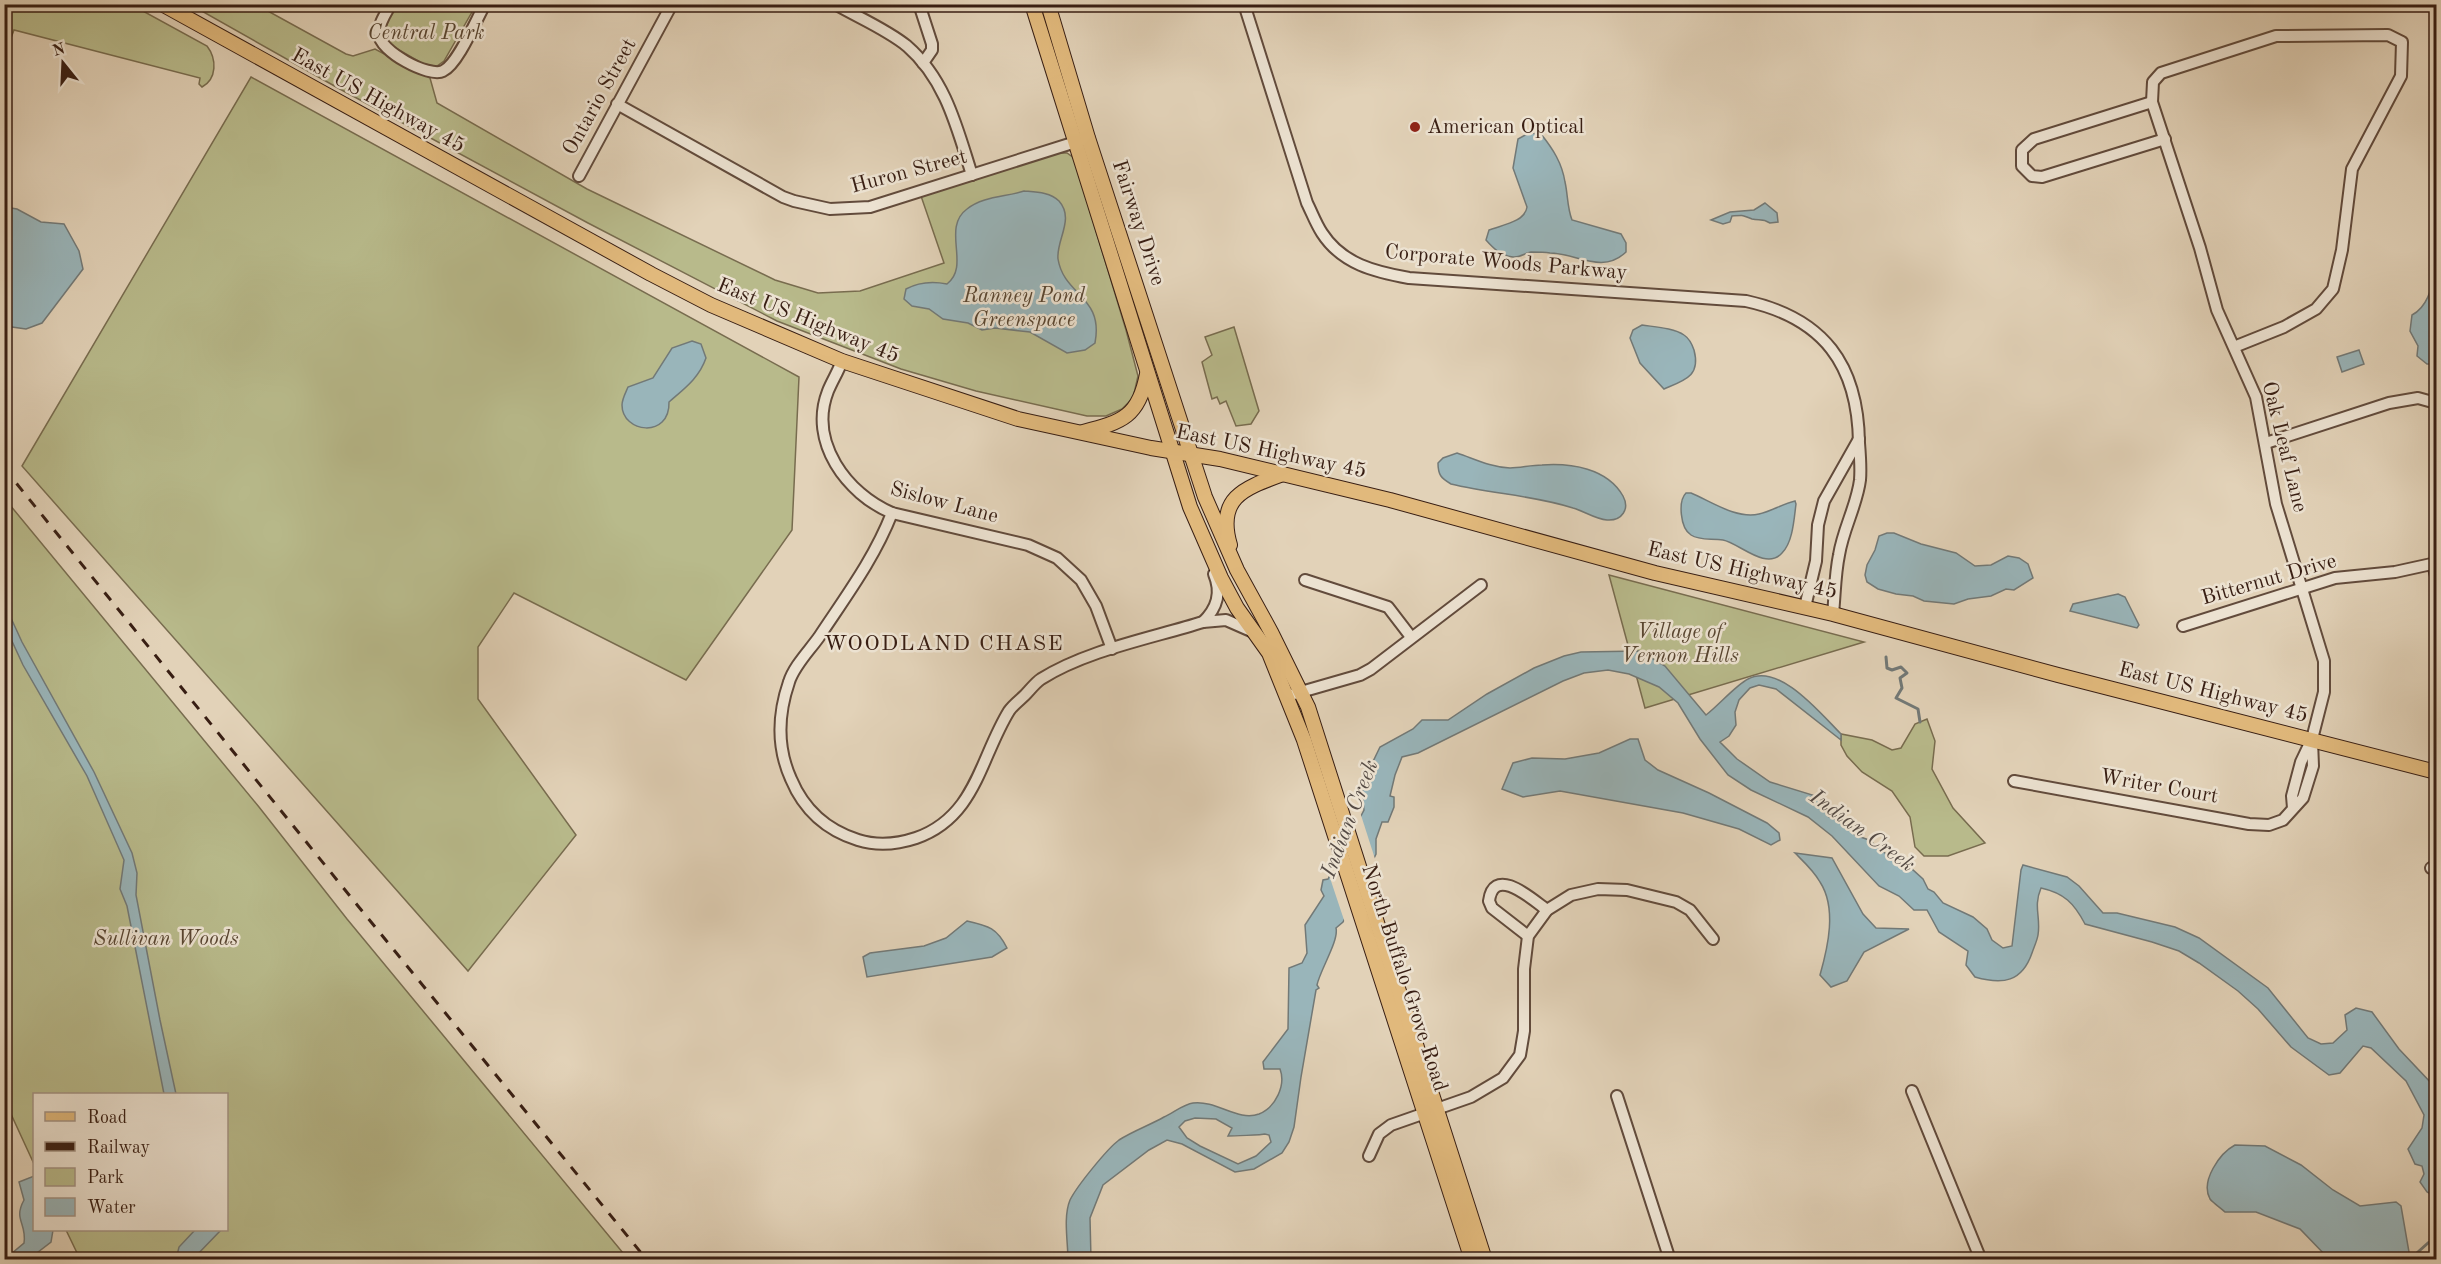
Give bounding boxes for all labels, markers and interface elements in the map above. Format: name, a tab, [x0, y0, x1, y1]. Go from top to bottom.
park label: Central Park	[367, 23, 485, 44]
north arrow	[33, 33, 93, 93]
street label: Ontario Street	[559, 35, 641, 159]
text: N	[51, 41, 68, 60]
street label: East US Highway 45	[288, 45, 468, 157]
place label: American Optical	[1427, 117, 1585, 138]
marker: American Optical	[1408, 120, 1422, 134]
street label: Huron Street	[848, 146, 970, 198]
street label: Fairway Drive	[1108, 158, 1168, 288]
street label: Corporate Woods Parkway	[1384, 242, 1628, 284]
street label: East US Highway 45	[714, 275, 902, 367]
park label: Ranney Pond Greenspace	[962, 286, 1086, 331]
street label: Oak Leaf Lane	[2258, 379, 2310, 515]
street label: East US Highway 45	[1174, 422, 1368, 482]
street label: Sislow Lane	[888, 478, 1000, 528]
street label: East US Highway 45	[1645, 539, 1839, 603]
street label: Bitternut Drive	[2199, 551, 2339, 609]
park label: Village of Vernon Hills	[1621, 622, 1739, 667]
district label: WOODLAND CHASE	[824, 633, 1064, 655]
street label: East US Highway 45	[2116, 659, 2310, 727]
water label: Indian Creek	[1317, 757, 1383, 882]
street label: Writer Court	[2098, 766, 2220, 808]
water label: Indian Creek	[1805, 785, 1919, 876]
street label: North Buffalo Grove Road	[1357, 862, 1451, 1094]
park label: Sullivan Woods	[93, 929, 239, 950]
legend	[33, 1093, 228, 1231]
text: Road	[87, 1109, 127, 1127]
text: Railway	[87, 1139, 150, 1157]
text: Park	[87, 1169, 124, 1187]
text: Water	[87, 1199, 136, 1217]

